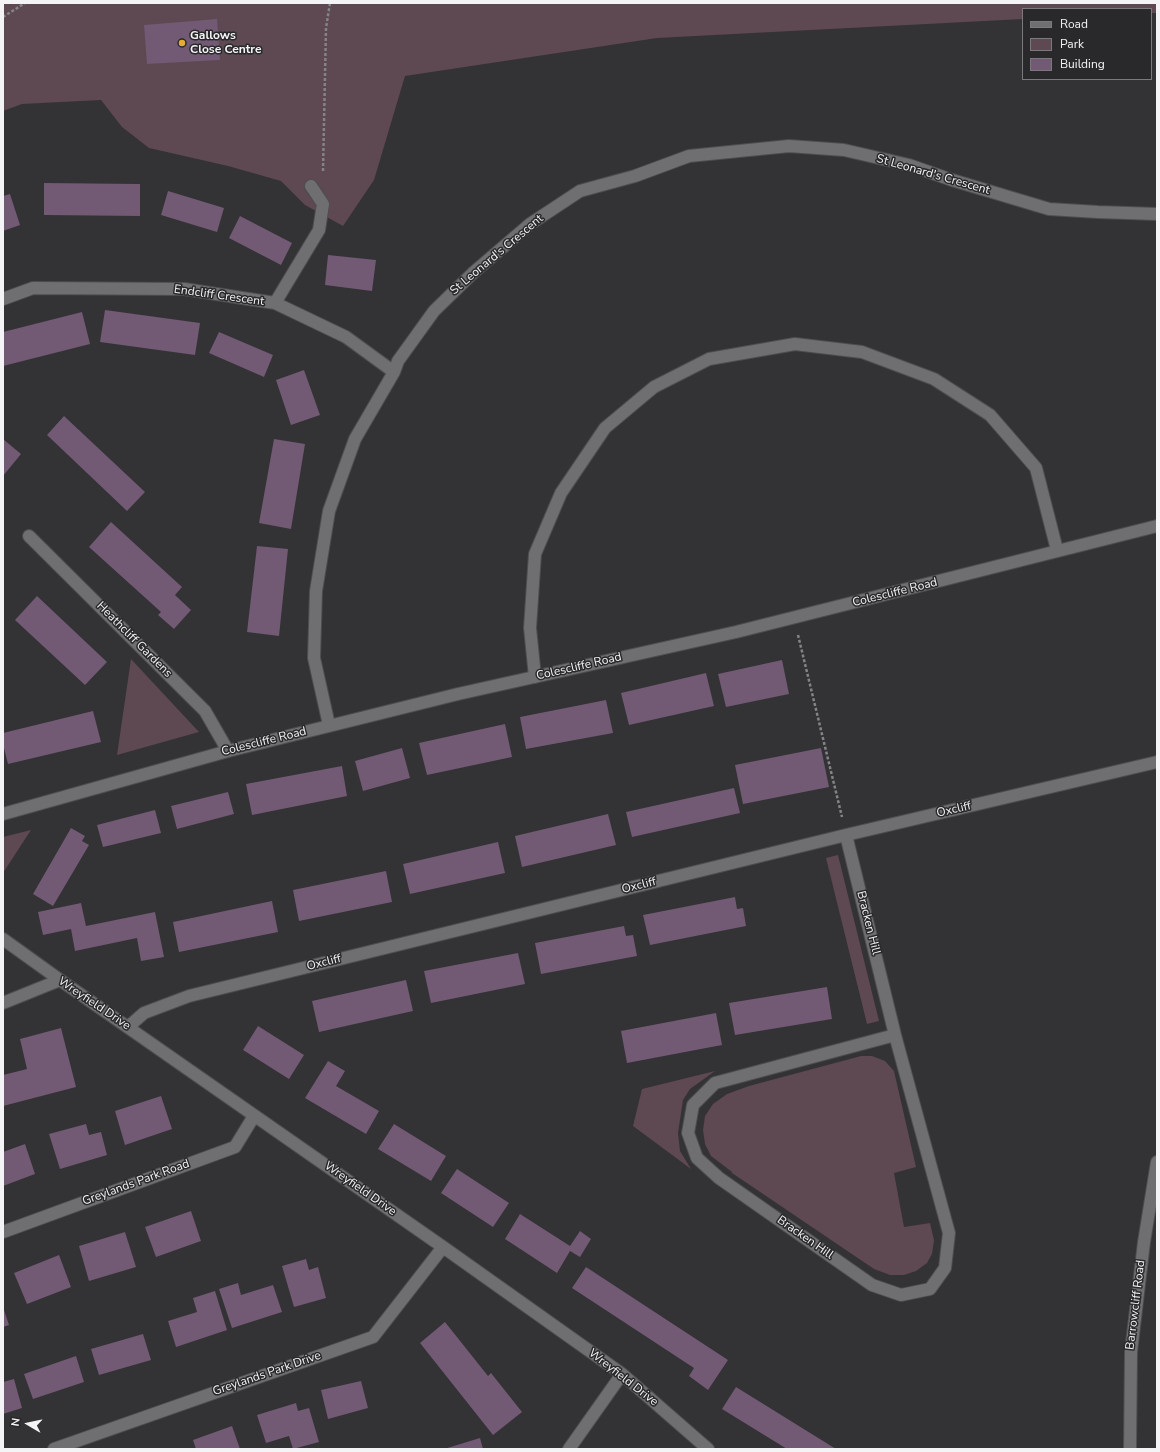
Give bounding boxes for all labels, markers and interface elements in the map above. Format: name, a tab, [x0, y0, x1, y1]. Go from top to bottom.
legend	[1022, 8, 1152, 80]
text: Road	[1060, 16, 1088, 32]
place label: Gallows Close Centre	[190, 29, 261, 57]
text: Park	[1060, 36, 1084, 52]
marker: Gallows Close Centre	[177, 38, 187, 48]
text: Building	[1060, 56, 1105, 72]
street label: St Leonard's Crescent	[875, 152, 991, 198]
street label: St Leonard's Crescent	[447, 212, 547, 298]
street label: Endcliff Crescent	[173, 283, 265, 309]
street label: Colescliffe Road	[851, 576, 939, 610]
street label: Heathcliff Gardens	[93, 599, 175, 681]
street label: Colescliffe Road	[535, 650, 623, 684]
street label: Colescliffe Road	[220, 725, 308, 759]
street label: Oxcliff	[935, 799, 973, 821]
street label: Oxcliff	[620, 875, 658, 897]
street label: Bracken Hill	[853, 890, 883, 956]
street label: Oxcliff	[305, 952, 343, 974]
street label: Wreyfield Drive	[55, 974, 133, 1034]
street label: Greylands Park Road	[80, 1157, 192, 1209]
street label: Wreyfield Drive	[321, 1159, 399, 1219]
street label: Bracken Hill	[774, 1213, 836, 1263]
street label: Barrowcliff Road	[1123, 1259, 1149, 1351]
street label: Wreyfield Drive	[585, 1346, 661, 1410]
street label: Greylands Park Drive	[211, 1349, 323, 1399]
north arrow	[8, 1404, 48, 1444]
text: N	[8, 1417, 24, 1427]

